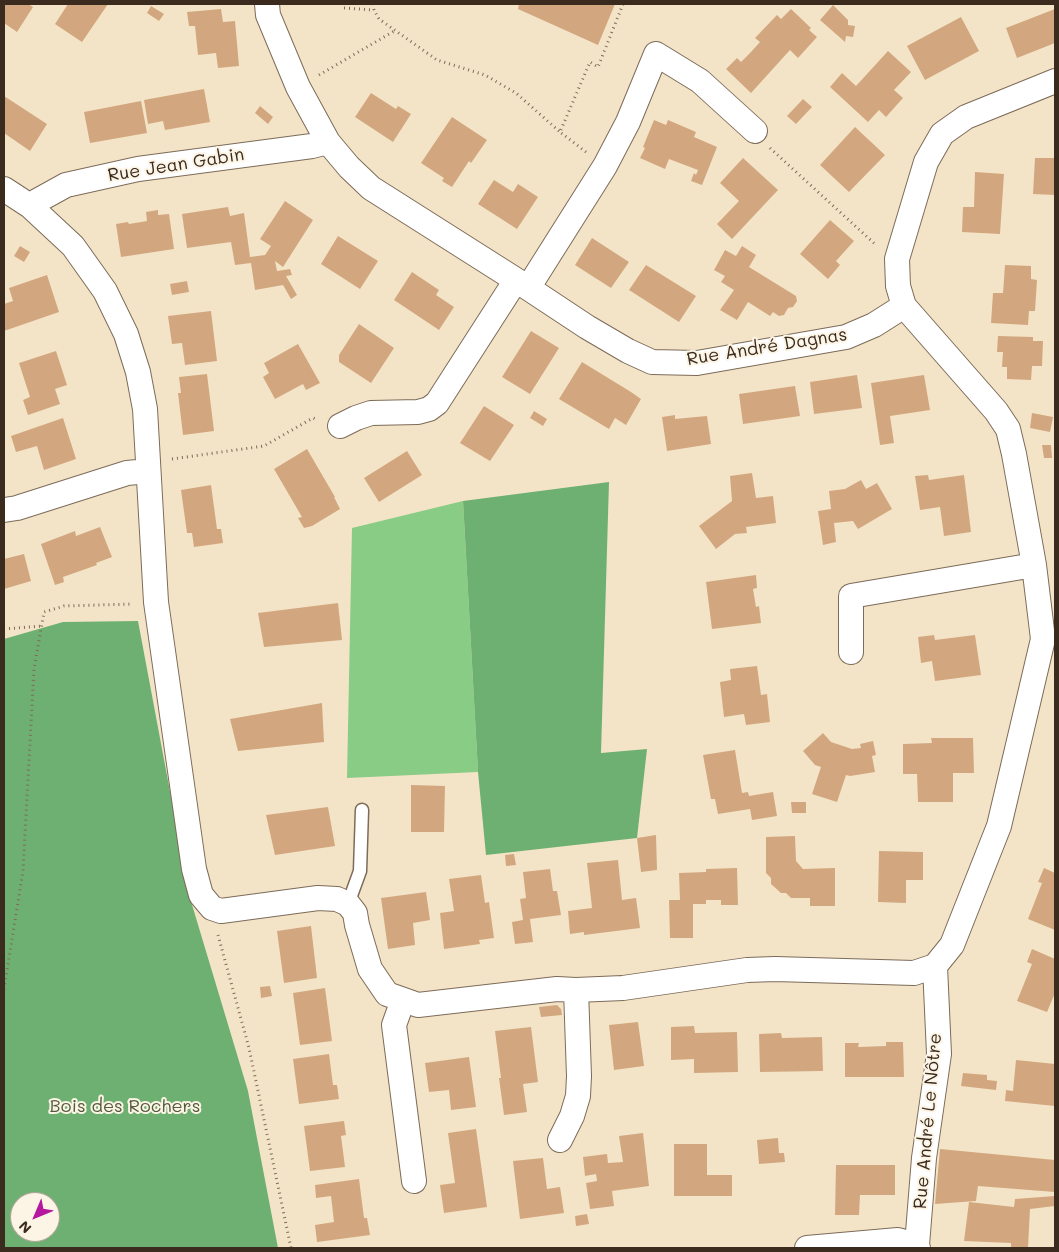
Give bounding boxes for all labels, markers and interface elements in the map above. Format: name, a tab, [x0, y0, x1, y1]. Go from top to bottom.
street label: Rue Jean Gabin	[106, 144, 246, 186]
street label: Rue André Dagnas	[685, 324, 849, 370]
street label: Rue André Le Nôtre	[910, 1032, 946, 1210]
park label: Bois des Rochers	[50, 1095, 200, 1117]
north arrow	[10, 1192, 60, 1242]
text: N	[14, 1217, 35, 1238]

